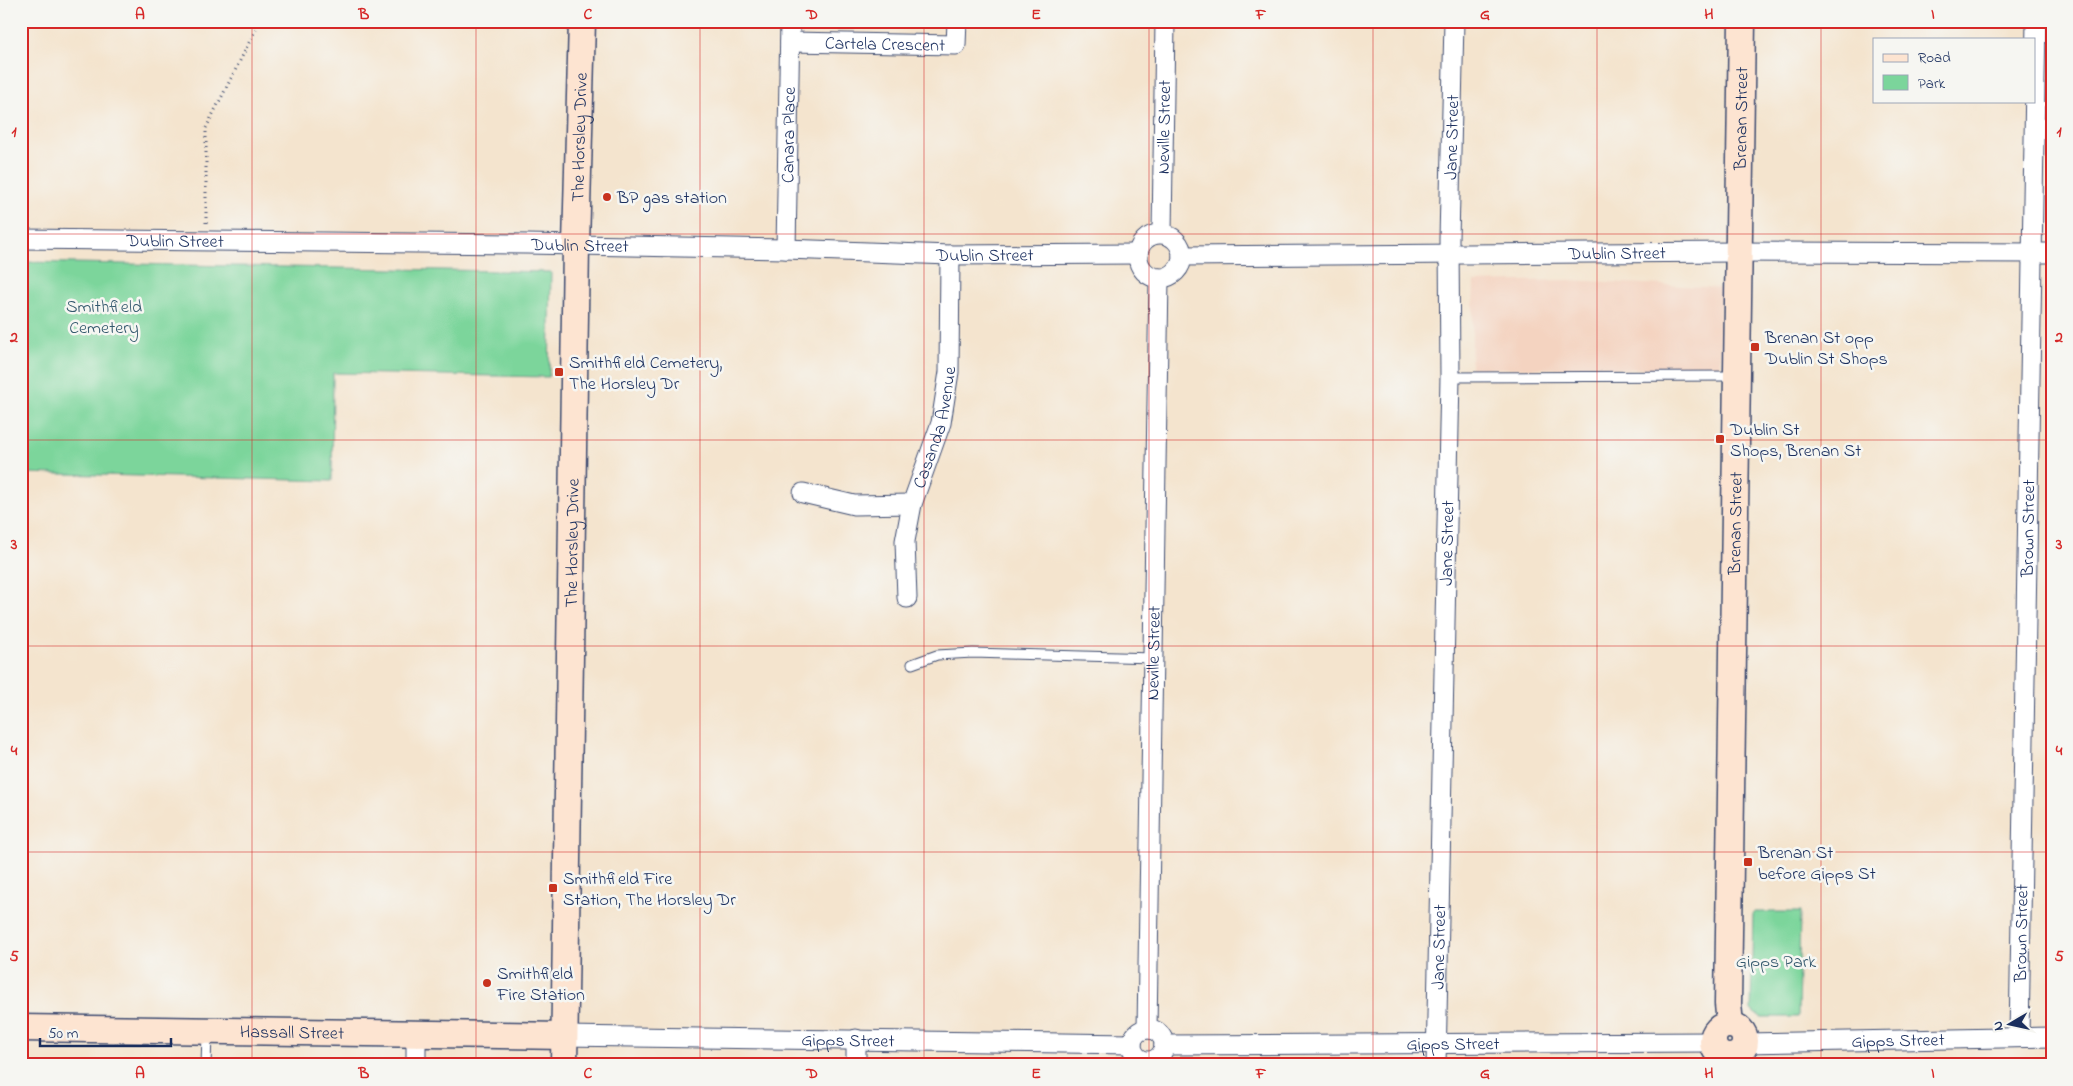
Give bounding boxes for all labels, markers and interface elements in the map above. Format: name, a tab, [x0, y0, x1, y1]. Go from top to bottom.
text: A	[135, 3, 145, 27]
text: B	[358, 3, 370, 27]
text: C	[584, 3, 593, 27]
text: D	[805, 3, 818, 27]
text: E	[1031, 3, 1041, 27]
text: F	[1255, 3, 1267, 27]
text: G	[1480, 3, 1490, 27]
text: H	[1704, 3, 1714, 27]
text: I	[1931, 3, 1935, 27]
street label: Cartela Crescent	[825, 32, 945, 60]
legend	[1873, 38, 2036, 102]
text: Road	[1918, 47, 1951, 69]
street label: Brenan Street	[1729, 66, 1756, 171]
street label: The Horsley Drive	[566, 71, 596, 202]
text: Park	[1918, 73, 1946, 95]
street label: Neville Street	[1152, 80, 1179, 174]
street label: Canara Place	[776, 86, 804, 183]
street label: Jane Street	[1439, 94, 1467, 180]
text: 1	[11, 120, 17, 144]
text: 1	[2056, 120, 2062, 144]
place label: BP gas station	[616, 186, 727, 213]
marker: BP gas station	[601, 191, 613, 203]
street label: Dublin Street	[125, 229, 224, 256]
street label: Dublin Street	[530, 233, 629, 261]
street label: Dublin Street	[1567, 242, 1666, 268]
street label: Dublin Street	[935, 243, 1034, 270]
park label: Smithfield Cemetery	[66, 295, 142, 342]
text: 2	[9, 326, 18, 350]
place label: Brenan St opp Dublin St Shops	[1764, 326, 1888, 373]
text: 2	[2054, 326, 2063, 350]
marker: Brenan St opp Dublin St Shops	[1749, 341, 1761, 353]
place label: Smithfield Cemetery, The Horsley Dr	[569, 351, 722, 398]
marker: Smithfield Cemetery, The Horsley Dr	[553, 366, 565, 378]
street label: Casanda Avenue	[908, 366, 964, 493]
place label: Dublin St Shops, Brenan St	[1729, 418, 1861, 465]
marker: Dublin St Shops, Brenan St	[1714, 433, 1726, 445]
street label: Brenan Street	[1723, 471, 1751, 576]
street label: The Horsley Drive	[560, 477, 588, 608]
street label: Brown Street	[2016, 479, 2043, 578]
street label: Jane Street	[1435, 500, 1462, 586]
text: 3	[10, 533, 18, 557]
text: 3	[2055, 533, 2063, 557]
street label: Neville Street	[1141, 606, 1169, 701]
text: 4	[10, 739, 18, 763]
text: 4	[2055, 739, 2063, 763]
place label: Brenan St before Gipps St	[1757, 841, 1876, 888]
marker: Brenan St before Gipps St	[1742, 856, 1754, 868]
place label: Smithfield Fire Station, The Horsley Dr	[563, 867, 736, 914]
marker: Smithfield Fire Station, The Horsley Dr	[547, 882, 559, 894]
street label: Brown Street	[2009, 884, 2037, 983]
street label: Jane Street	[1427, 904, 1454, 990]
text: 5	[9, 945, 19, 969]
text: 5	[2054, 945, 2064, 969]
park label: Gipps Park	[1736, 950, 1816, 976]
place label: Smithfield Fire Station	[496, 962, 585, 1009]
marker: Smithfield Fire Station	[481, 977, 493, 989]
north arrow	[1986, 998, 2036, 1048]
scale bar	[40, 1016, 171, 1048]
text: N	[1988, 1019, 2010, 1032]
street label: Hassall Street	[240, 1020, 344, 1048]
text: 50 m	[48, 1023, 79, 1045]
street label: Gipps Street	[801, 1028, 895, 1056]
street label: Gipps Street	[1851, 1028, 1945, 1056]
street label: Gipps Street	[1406, 1032, 1500, 1059]
text: A	[135, 1062, 145, 1086]
text: B	[358, 1062, 370, 1086]
text: C	[584, 1062, 593, 1086]
text: D	[805, 1062, 818, 1086]
text: E	[1031, 1062, 1041, 1086]
text: F	[1255, 1062, 1267, 1086]
text: G	[1480, 1062, 1490, 1086]
text: H	[1704, 1062, 1714, 1086]
text: I	[1931, 1062, 1935, 1086]

